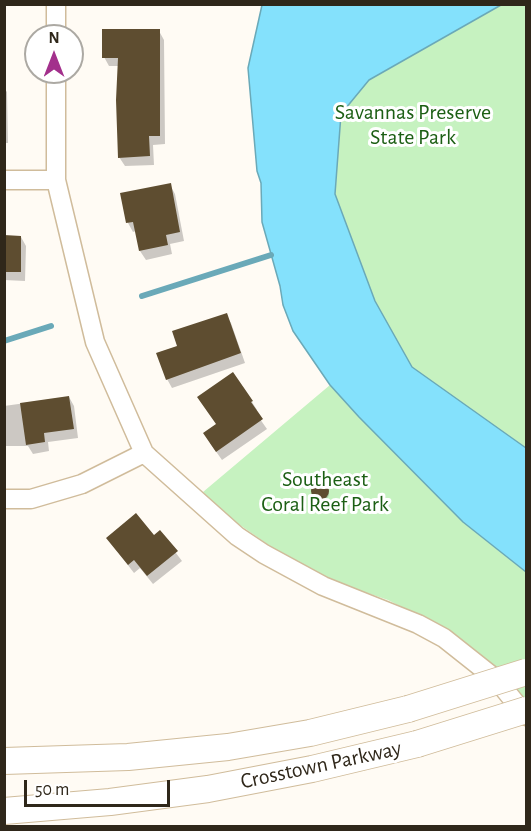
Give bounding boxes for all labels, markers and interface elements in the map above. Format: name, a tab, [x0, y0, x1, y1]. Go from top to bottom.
north arrow	[24, 24, 84, 84]
text: N	[48, 30, 60, 46]
park label: Savannas Preserve State Park	[335, 99, 491, 150]
park label: Southeast Coral Reef Park	[261, 466, 389, 518]
street label: Crosstown Parkway	[238, 735, 404, 795]
scale bar	[27, 768, 172, 806]
text: 50 m	[35, 781, 69, 799]

